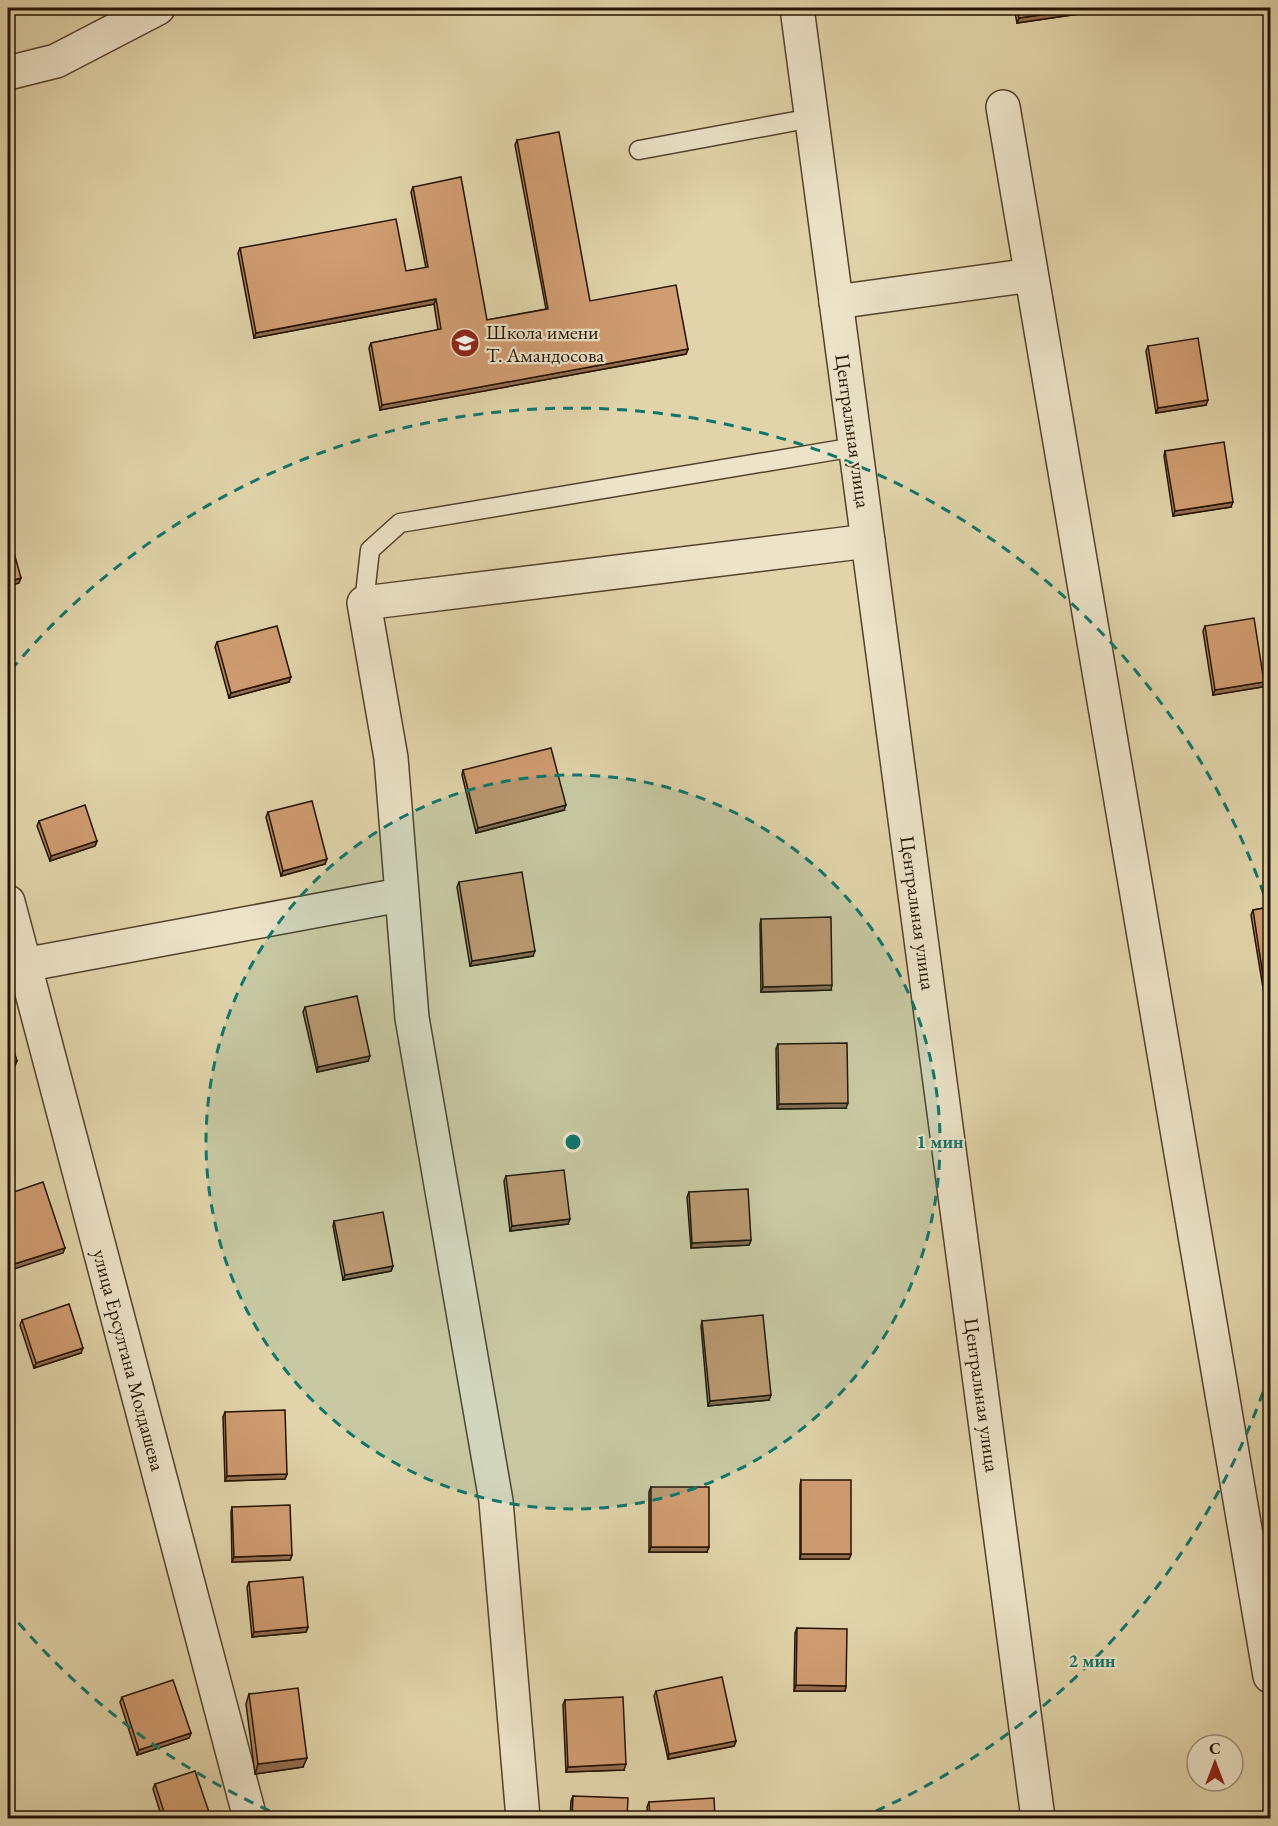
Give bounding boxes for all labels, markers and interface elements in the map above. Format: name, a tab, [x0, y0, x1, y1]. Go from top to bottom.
place label: Школа имени Т. Амандосова	[486, 319, 604, 368]
school or university icon: Школа имени Т. Амандосова	[449, 327, 481, 359]
street label: Центральная улица	[829, 352, 877, 510]
street label: Центральная улица	[894, 834, 942, 992]
text: 1 мин	[917, 1130, 964, 1153]
centre of rings	[563, 1132, 583, 1152]
street label: улица Ерсултана Молдашева	[87, 1246, 171, 1474]
street label: Центральная улица	[958, 1316, 1006, 1474]
text: 2 мин	[1069, 1649, 1116, 1672]
north arrow	[1185, 1733, 1245, 1793]
text: С	[1209, 1738, 1221, 1759]

